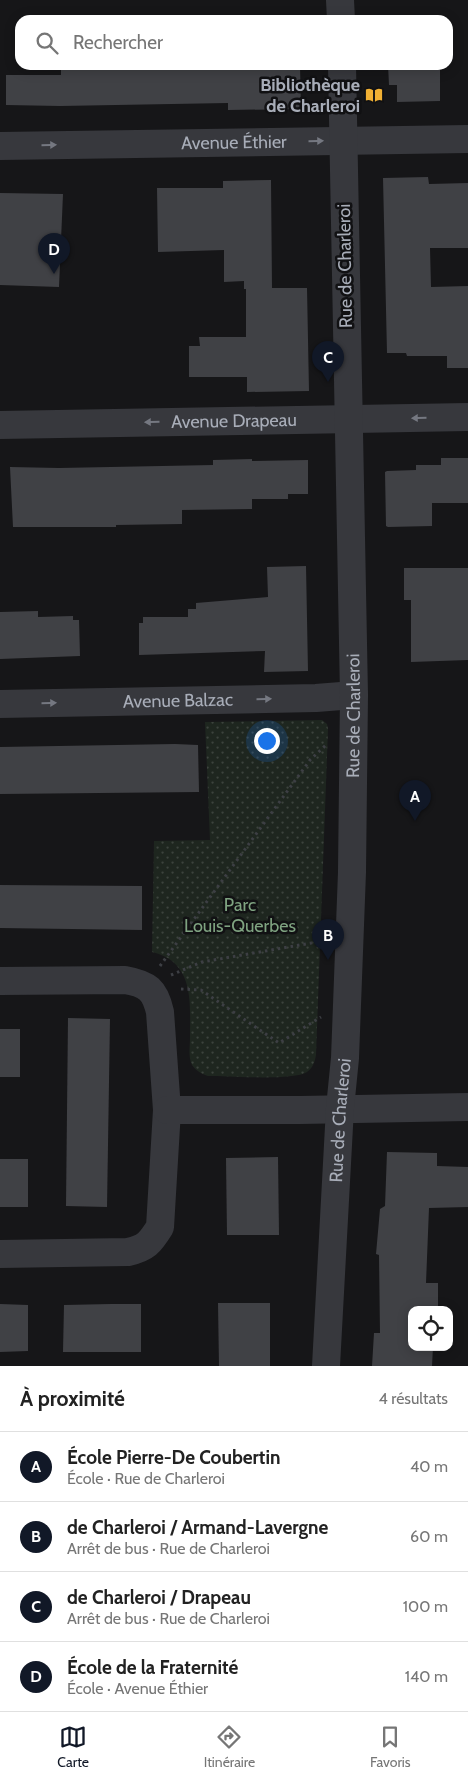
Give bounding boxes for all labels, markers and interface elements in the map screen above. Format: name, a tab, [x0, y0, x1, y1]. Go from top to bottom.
search box	[15, 15, 453, 70]
icon: search	[33, 29, 61, 57]
text: Rechercher	[73, 31, 163, 54]
place label: Bibliothèque de Charleroi	[260, 74, 360, 117]
library icon: Bibliothèque de Charleroi	[364, 85, 384, 105]
street label: Avenue Éthier	[181, 131, 287, 154]
one-way arrow	[308, 137, 324, 145]
one-way arrow	[41, 141, 57, 149]
street label: Rue de Charleroi	[333, 204, 357, 328]
pin: D	[38, 233, 70, 274]
pin: C	[312, 341, 344, 382]
street label: Avenue Drapeau	[171, 409, 297, 433]
one-way arrow	[411, 414, 427, 422]
one-way arrow	[144, 419, 160, 427]
street label: Rue de Charleroi	[342, 653, 365, 778]
street label: Avenue Balzac	[123, 689, 233, 713]
one-way arrow	[256, 695, 272, 703]
one-way arrow	[41, 699, 57, 707]
your location	[254, 728, 280, 754]
pin: A	[399, 780, 431, 821]
park label: Parc Louis-Querbes	[184, 894, 296, 937]
pin: B	[312, 919, 344, 960]
street label: Rue de Charleroi	[325, 1057, 356, 1183]
map controls	[408, 1306, 453, 1351]
button: locate	[408, 1306, 453, 1351]
text: À proximité	[20, 1386, 125, 1411]
text: 4 résultats	[378, 1389, 448, 1408]
text: École Pierre-De Coubertin	[67, 1446, 280, 1469]
text: A	[31, 1457, 41, 1476]
text: 40 m	[410, 1457, 448, 1476]
text: École · Rue de Charleroi	[67, 1469, 225, 1488]
text: de Charleroi / Armand-Lavergne	[67, 1516, 328, 1539]
text: B	[31, 1527, 41, 1546]
text: 60 m	[410, 1527, 448, 1546]
text: Arrêt de bus · Rue de Charleroi	[67, 1539, 270, 1558]
text: de Charleroi / Drapeau	[67, 1586, 251, 1609]
text: C	[31, 1597, 41, 1616]
text: 100 m	[403, 1597, 448, 1616]
text: Arrêt de bus · Rue de Charleroi	[67, 1609, 270, 1628]
text: École de la Fraternité	[67, 1656, 238, 1679]
text: D	[30, 1667, 42, 1686]
text: 140 m	[405, 1667, 448, 1686]
text: École · Avenue Éthier	[67, 1679, 208, 1698]
tab: Carte	[57, 1723, 89, 1771]
tab: Itinéraire	[204, 1723, 255, 1771]
tab: Favoris	[370, 1723, 411, 1771]

